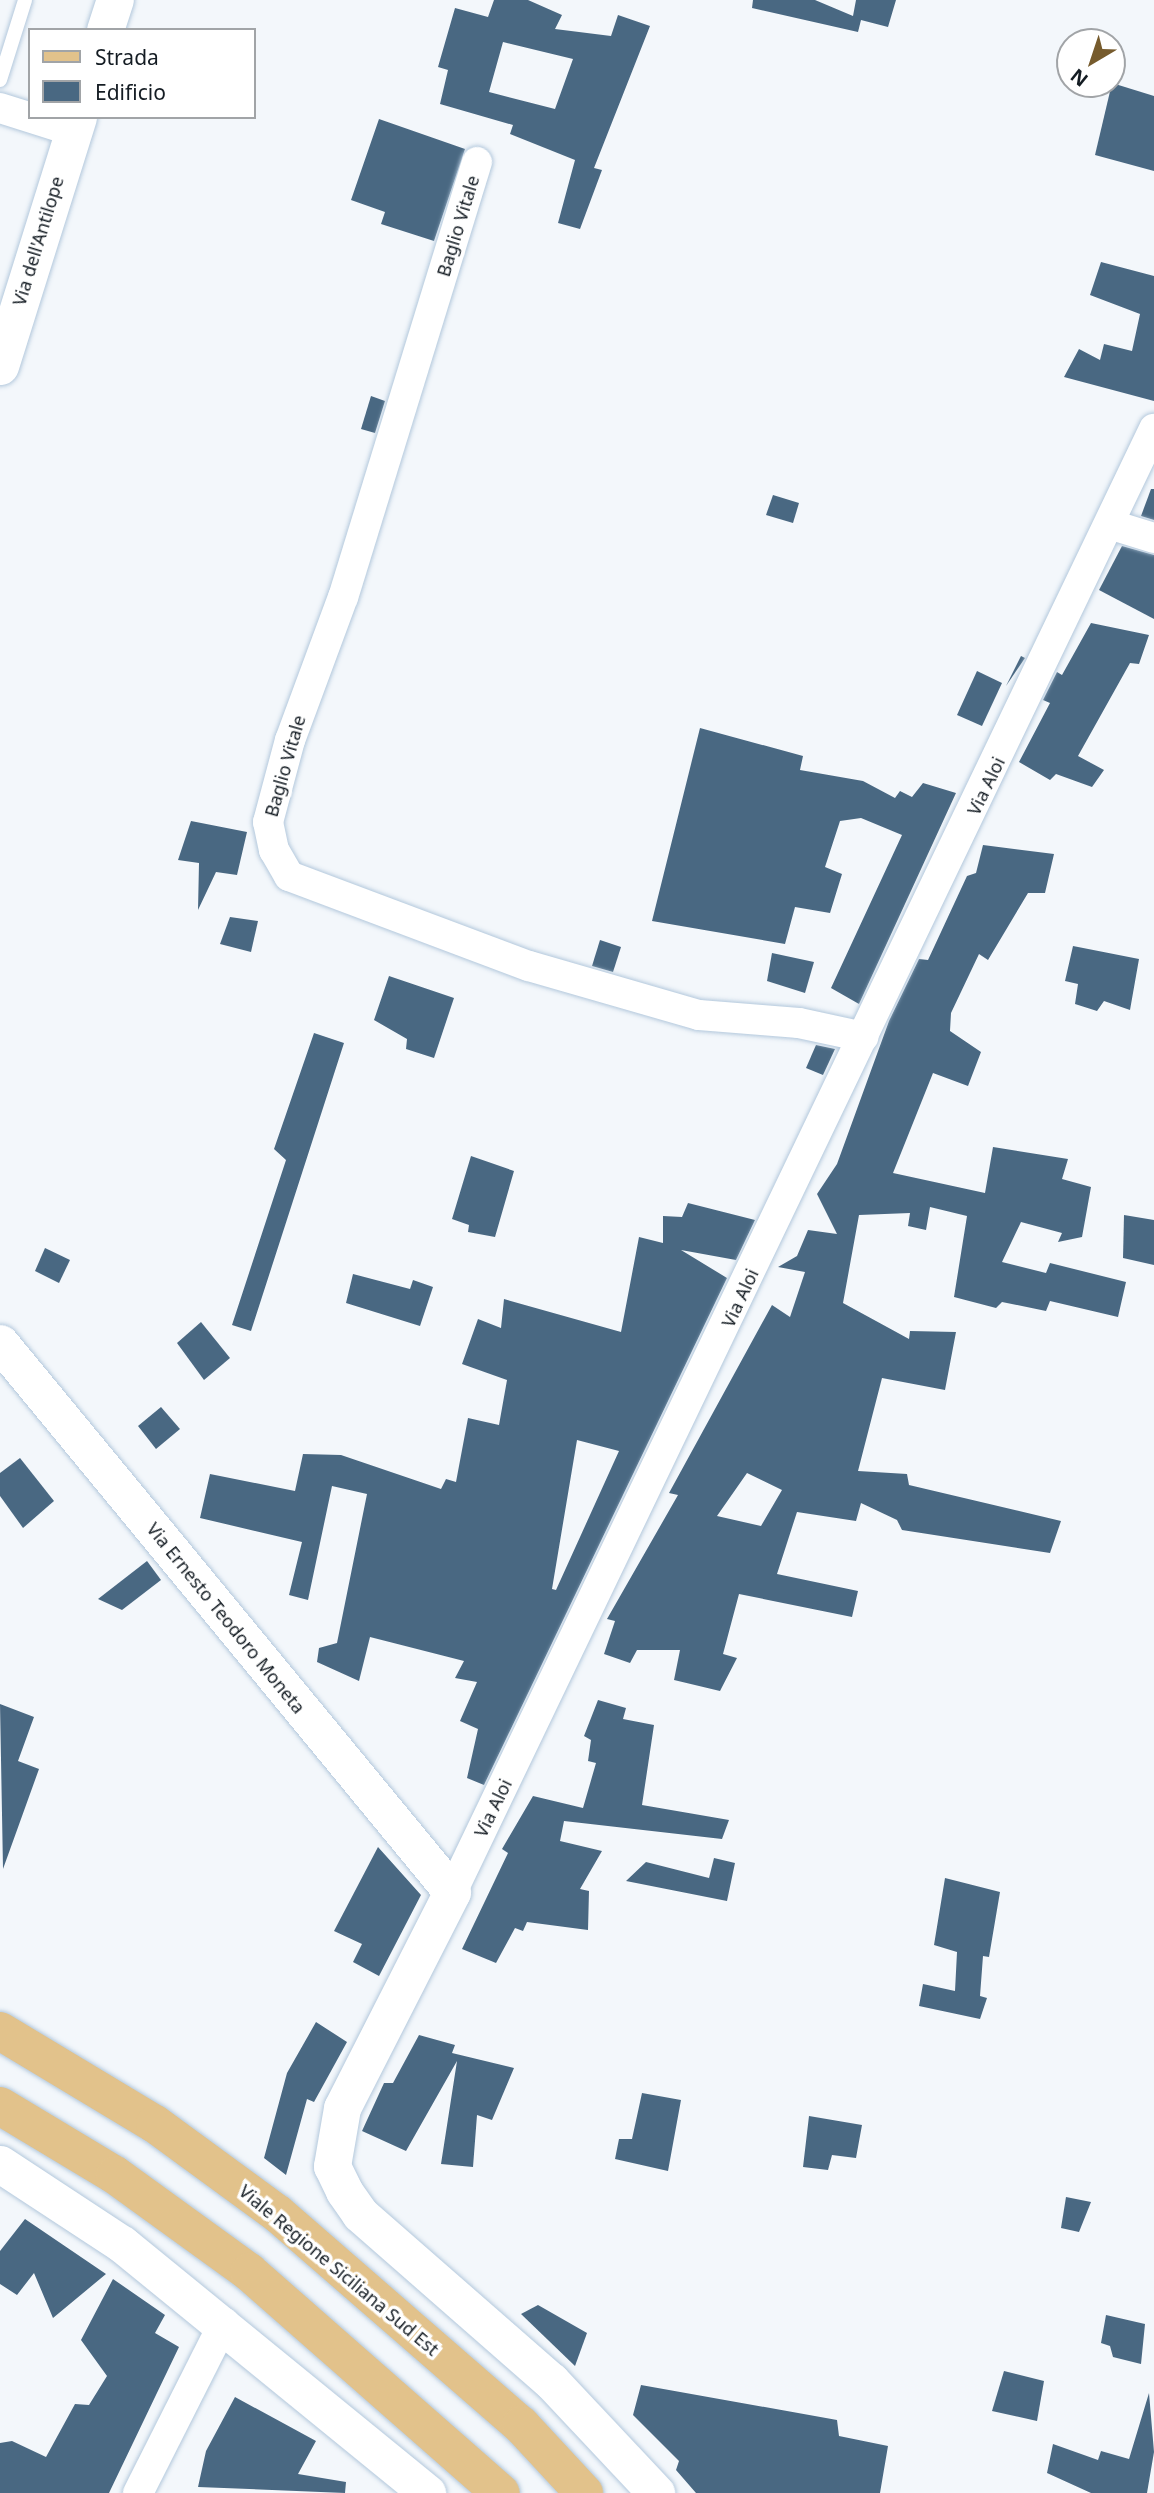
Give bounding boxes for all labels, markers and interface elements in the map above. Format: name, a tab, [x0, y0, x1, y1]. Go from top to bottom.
legend	[28, 28, 256, 119]
north arrow	[1056, 28, 1126, 98]
text: Strada	[95, 43, 159, 71]
text: N	[1065, 63, 1093, 93]
text: Edificio	[95, 78, 166, 106]
street label: Baglio Vitale	[432, 173, 484, 279]
street label: Via dell'Antilope	[8, 174, 68, 308]
street label: Baglio Vitale	[260, 713, 310, 819]
street label: Via Aloi	[963, 753, 1009, 819]
street label: Via Aloi	[717, 1265, 763, 1331]
street label: Via Ernesto Teodoro Moneta	[142, 1518, 310, 1718]
street label: Via Aloi	[470, 1775, 516, 1841]
street label: Viale Regione Siciliana Sud Est	[235, 2180, 443, 2360]

